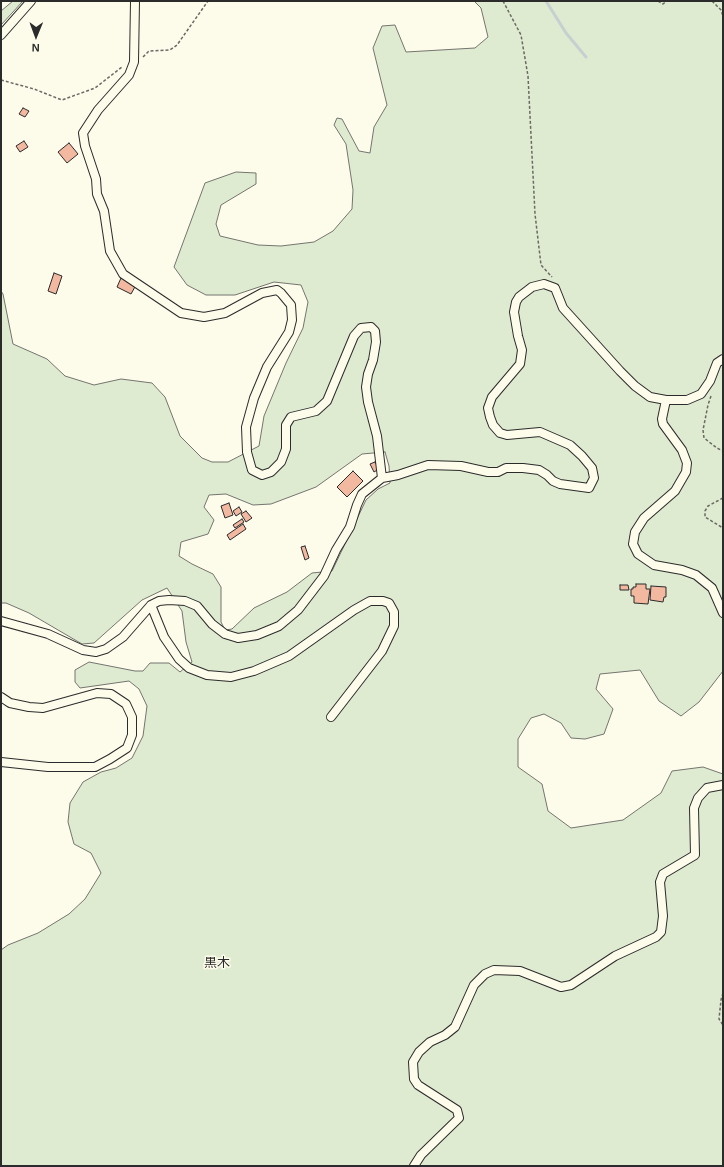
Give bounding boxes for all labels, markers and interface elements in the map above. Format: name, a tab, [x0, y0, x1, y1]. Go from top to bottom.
north arrow	[16, 16, 56, 56]
text: N	[32, 42, 40, 54]
district label: 黒木	[204, 955, 230, 971]

